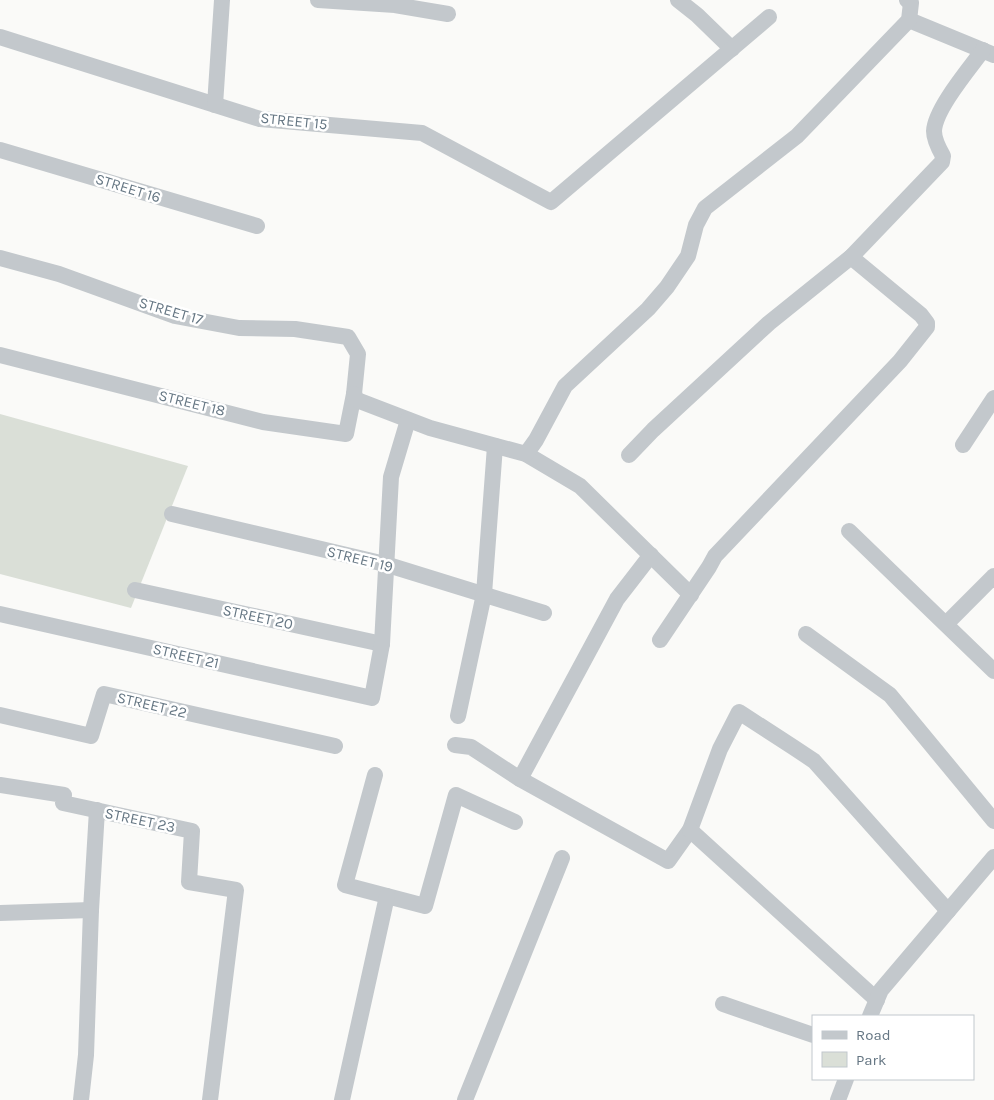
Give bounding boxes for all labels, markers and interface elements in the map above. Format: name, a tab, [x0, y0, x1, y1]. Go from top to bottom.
street label: STREET 15	[260, 109, 328, 133]
street label: STREET 16	[93, 170, 163, 206]
street label: STREET 17	[137, 293, 205, 329]
street label: STREET 18	[157, 386, 227, 420]
street label: STREET 19	[325, 542, 395, 576]
street label: STREET 20	[221, 601, 295, 633]
street label: STREET 21	[151, 640, 221, 672]
street label: STREET 22	[115, 688, 189, 722]
street label: STREET 23	[103, 804, 177, 836]
legend	[812, 1015, 974, 1080]
text: Road	[856, 1026, 891, 1044]
text: Park	[856, 1051, 886, 1069]

